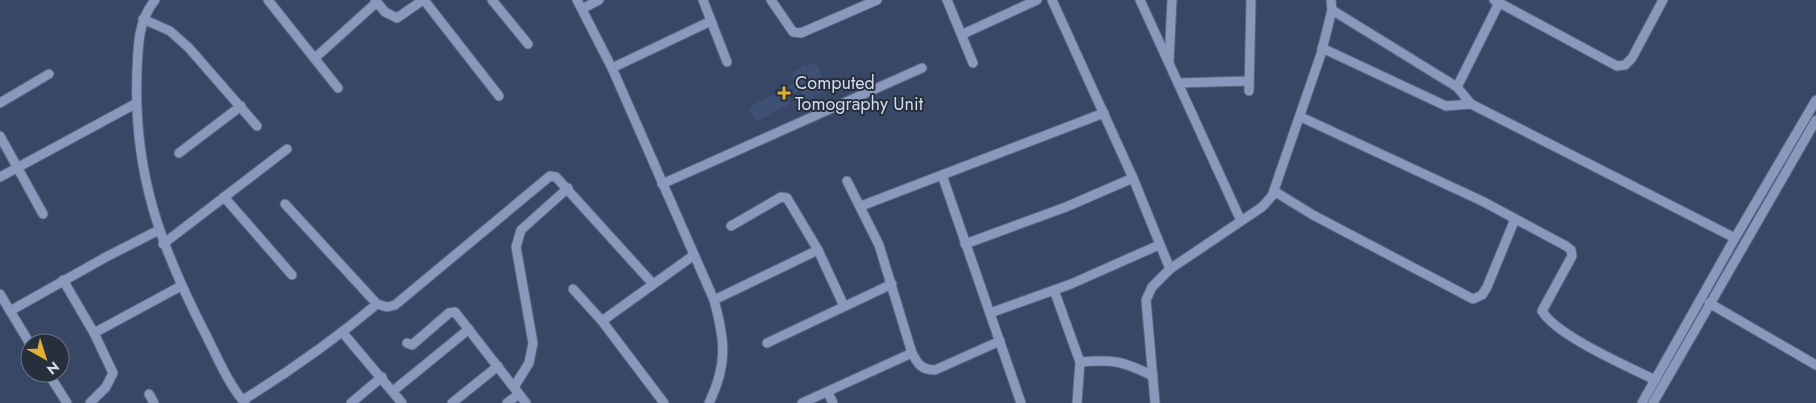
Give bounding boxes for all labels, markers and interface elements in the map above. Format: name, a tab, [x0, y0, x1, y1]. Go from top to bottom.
place label: Computed Tomography Unit	[795, 70, 924, 117]
marker: Computed Tomography Unit	[777, 86, 791, 100]
north arrow	[20, 333, 70, 383]
text: N	[43, 357, 64, 379]

